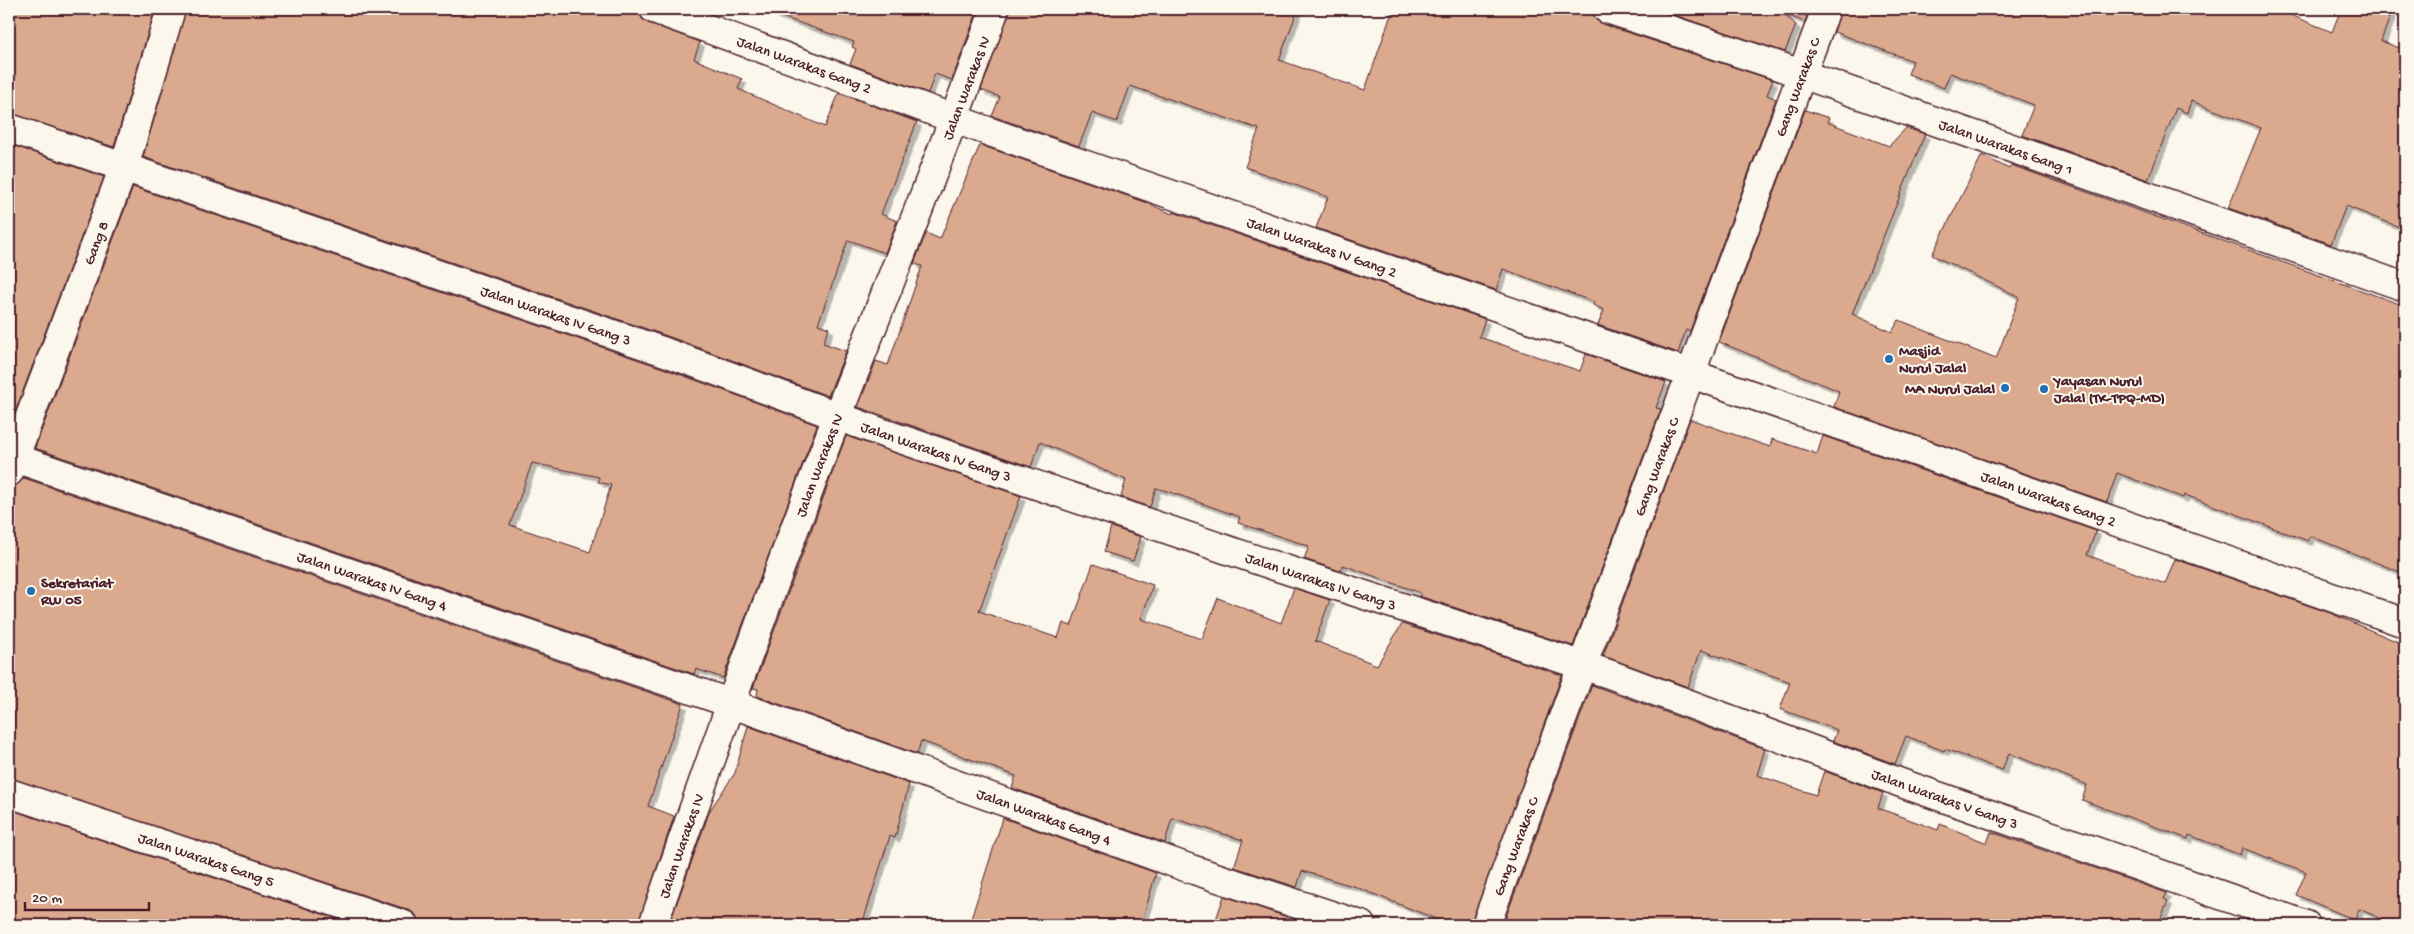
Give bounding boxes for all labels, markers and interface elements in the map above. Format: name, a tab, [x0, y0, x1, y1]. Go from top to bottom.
street label: Jalan Warakas Gang 2	[734, 33, 873, 99]
street label: Jalan Warakas IV	[940, 34, 995, 143]
street label: Gang Warakas C	[1772, 35, 1826, 139]
street label: Jalan Warakas Gang 1	[1936, 116, 2075, 180]
street label: Jalan Warakas IV Gang 2	[1244, 214, 1399, 283]
street label: Gang 8	[81, 219, 114, 268]
street label: Jalan Warakas IV Gang 3	[478, 283, 633, 351]
place label: Masjid Nurul Jalal	[1899, 343, 1967, 378]
marker: Masjid Nurul Jalal	[1883, 353, 1895, 365]
place label: Yayasan Nurul Jalal (TK-TPQ-MD)	[2052, 373, 2165, 408]
place label: MA Nurul Jalal	[1905, 381, 1996, 399]
marker: MA Nurul Jalal	[1999, 382, 2011, 394]
marker: Yayasan Nurul Jalal (TK-TPQ-MD)	[2038, 383, 2050, 395]
street label: Jalan Warakas IV	[793, 411, 848, 520]
street label: Gang Warakas C	[1631, 415, 1685, 519]
street label: Jalan Warakas IV Gang 3	[858, 419, 1013, 487]
street label: Jalan Warakas Gang 2	[1978, 468, 2118, 532]
street label: Jalan Warakas IV Gang 4	[294, 548, 449, 616]
street label: Jalan Warakas IV Gang 3	[1242, 550, 1398, 616]
place label: Sekretariat RW 05	[40, 575, 115, 610]
marker: Sekretariat RW 05	[25, 585, 37, 597]
street label: Jalan Warakas V Gang 3	[1869, 766, 2020, 834]
street label: Jalan Warakas Gang 4	[974, 786, 1113, 850]
street label: Jalan Warakas IV	[656, 792, 709, 901]
street label: Gang Warakas C	[1491, 794, 1544, 899]
street label: Jalan Warakas Gang 5	[135, 830, 276, 892]
scale bar	[25, 879, 149, 911]
text: 20 m	[32, 890, 62, 908]

